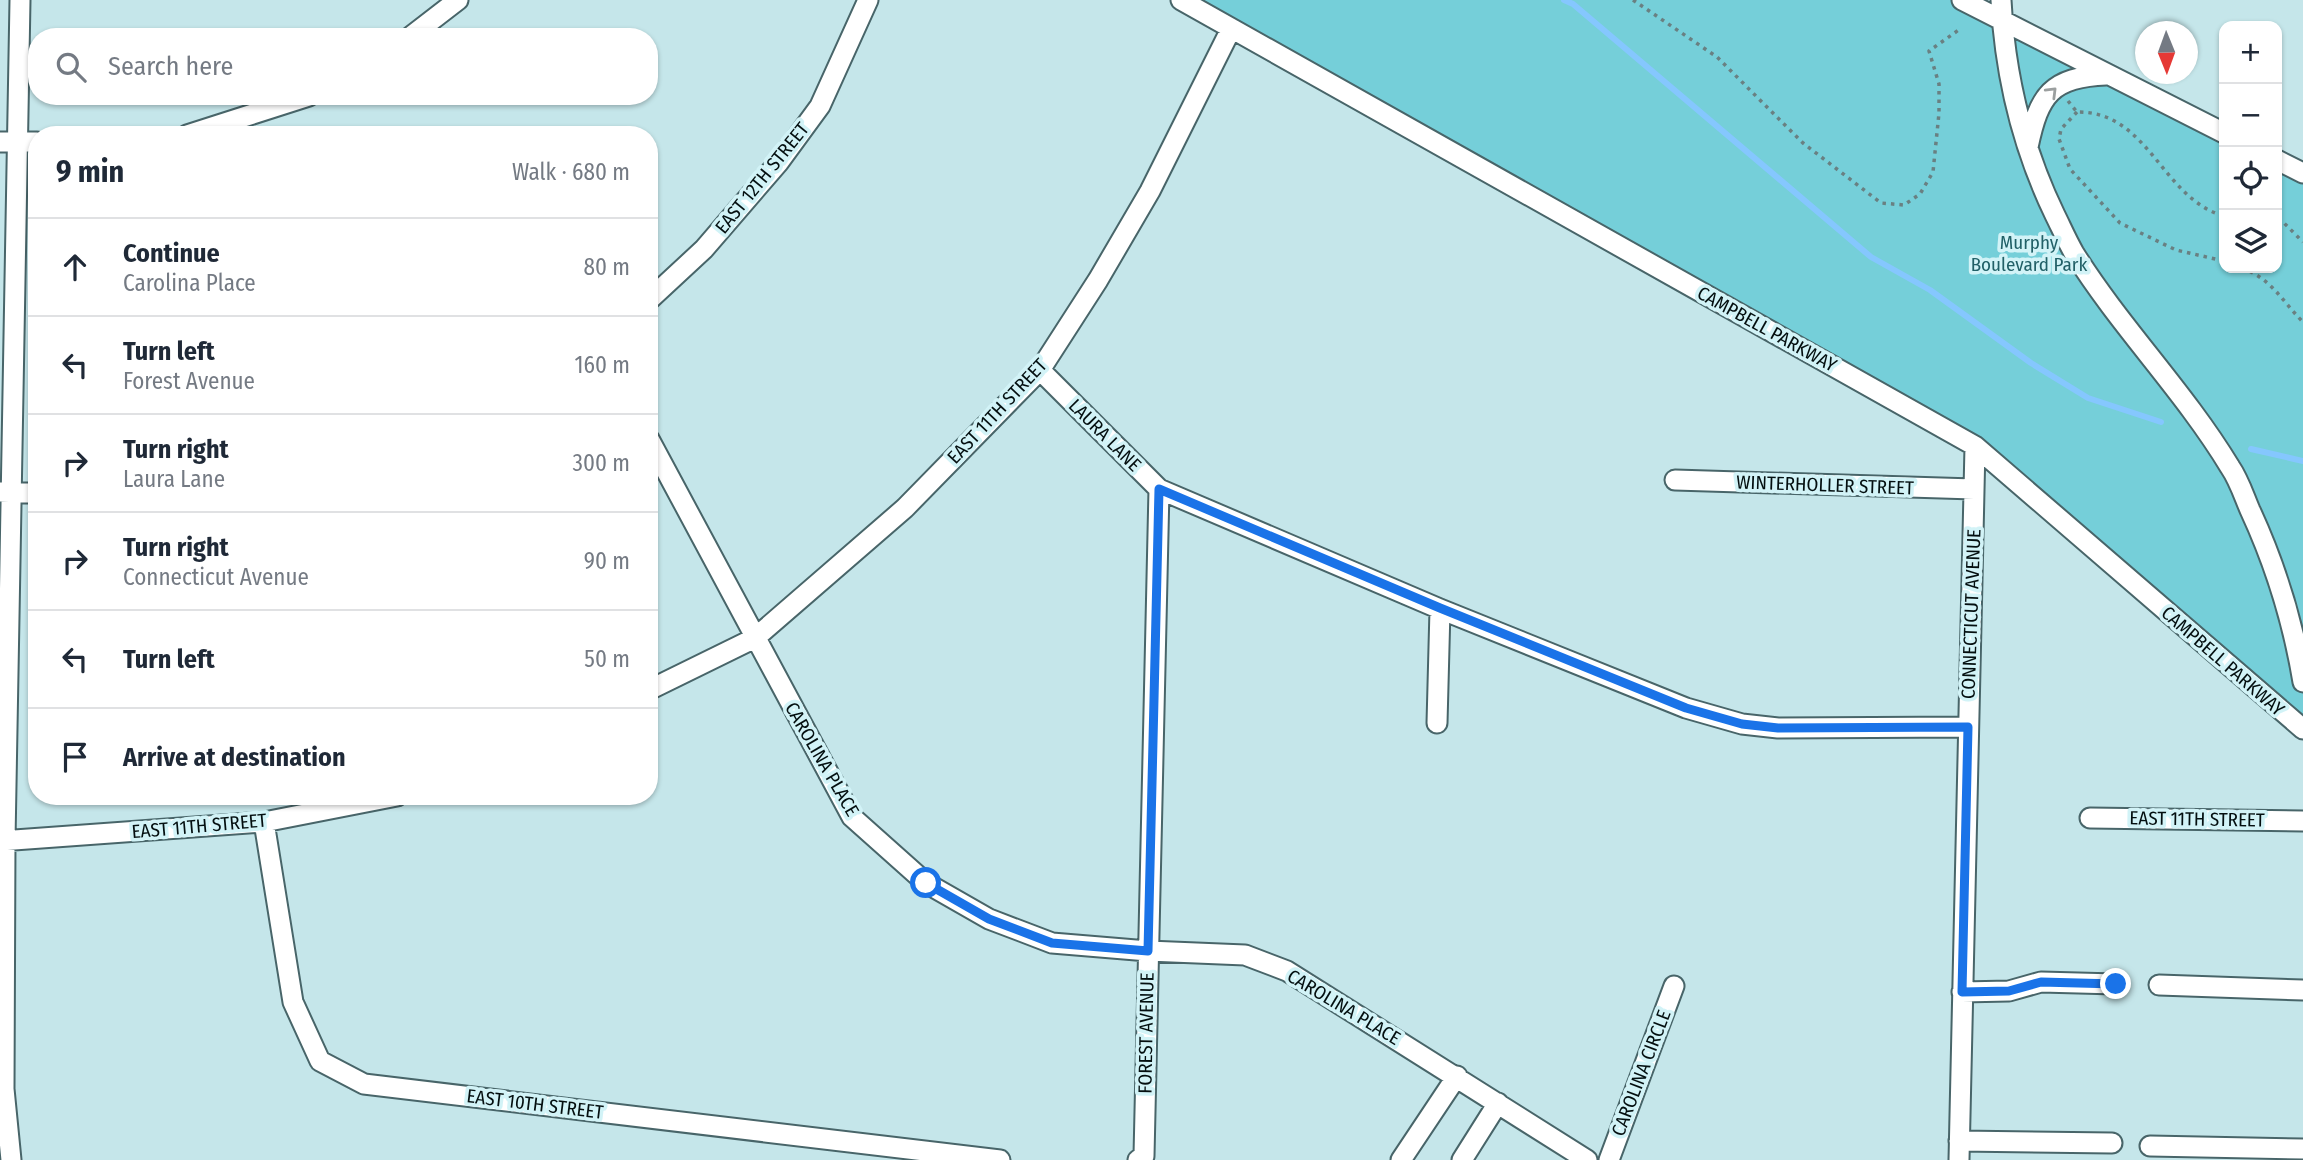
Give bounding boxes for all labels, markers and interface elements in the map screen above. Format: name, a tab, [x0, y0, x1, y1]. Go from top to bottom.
north arrow	[2135, 21, 2198, 84]
map controls	[2219, 21, 2282, 273]
button: +	[2219, 21, 2282, 84]
search box	[28, 28, 658, 105]
icon: search	[52, 48, 90, 86]
text: Search here	[108, 51, 233, 82]
button: −	[2219, 84, 2282, 147]
one-way arrow	[2043, 88, 2056, 101]
street label: EAST 12TH STREET	[710, 118, 814, 238]
button: locate	[2219, 147, 2282, 210]
text: 9 min	[56, 154, 124, 190]
text: Walk · 680 m	[512, 158, 630, 186]
button: layers	[2219, 210, 2282, 273]
park label: Murphy Boulevard Park	[1971, 231, 2087, 276]
text: Continue	[123, 238, 220, 269]
icon: ahead	[56, 248, 94, 286]
text: 80 m	[583, 253, 630, 281]
text: Carolina Place	[123, 269, 256, 297]
street label: CAMPBELL PARKWAY	[1693, 281, 1841, 377]
text: Turn left	[123, 336, 215, 367]
icon: left	[56, 346, 94, 384]
text: 160 m	[575, 351, 630, 379]
street label: EAST 11TH STREET	[942, 354, 1052, 468]
text: Forest Avenue	[123, 367, 255, 395]
street label: LAURA LANE	[1064, 394, 1146, 476]
text: Turn right	[123, 434, 229, 465]
icon: right	[56, 444, 94, 482]
text: 300 m	[573, 449, 630, 477]
text: Laura Lane	[123, 465, 225, 493]
street label: WINTERHOLLER STREET	[1736, 470, 1914, 500]
street label: CONNECTICUT AVENUE	[1957, 529, 1985, 699]
text: Turn right	[123, 532, 229, 563]
icon: right	[56, 542, 94, 580]
text: 90 m	[584, 547, 630, 575]
text: Connecticut Avenue	[123, 563, 309, 591]
street label: CAMPBELL PARKWAY	[2157, 601, 2290, 721]
icon: left	[56, 640, 94, 678]
text: Turn left	[123, 644, 215, 675]
text: 50 m	[584, 645, 630, 673]
street label: CAROLINA PLACE	[780, 698, 864, 820]
icon: arrive	[56, 738, 94, 776]
text: Arrive at destination	[123, 742, 346, 773]
street label: EAST 11TH STREET	[2129, 806, 2265, 832]
street label: EAST 11TH STREET	[131, 809, 268, 843]
route start	[910, 867, 941, 898]
street label: CAROLINA PLACE	[1283, 964, 1405, 1050]
route end	[2100, 968, 2131, 999]
street label: FOREST AVENUE	[1133, 972, 1159, 1094]
street label: CAROLINA CIRCLE	[1606, 1007, 1676, 1139]
street label: EAST 10TH STREET	[465, 1084, 605, 1124]

